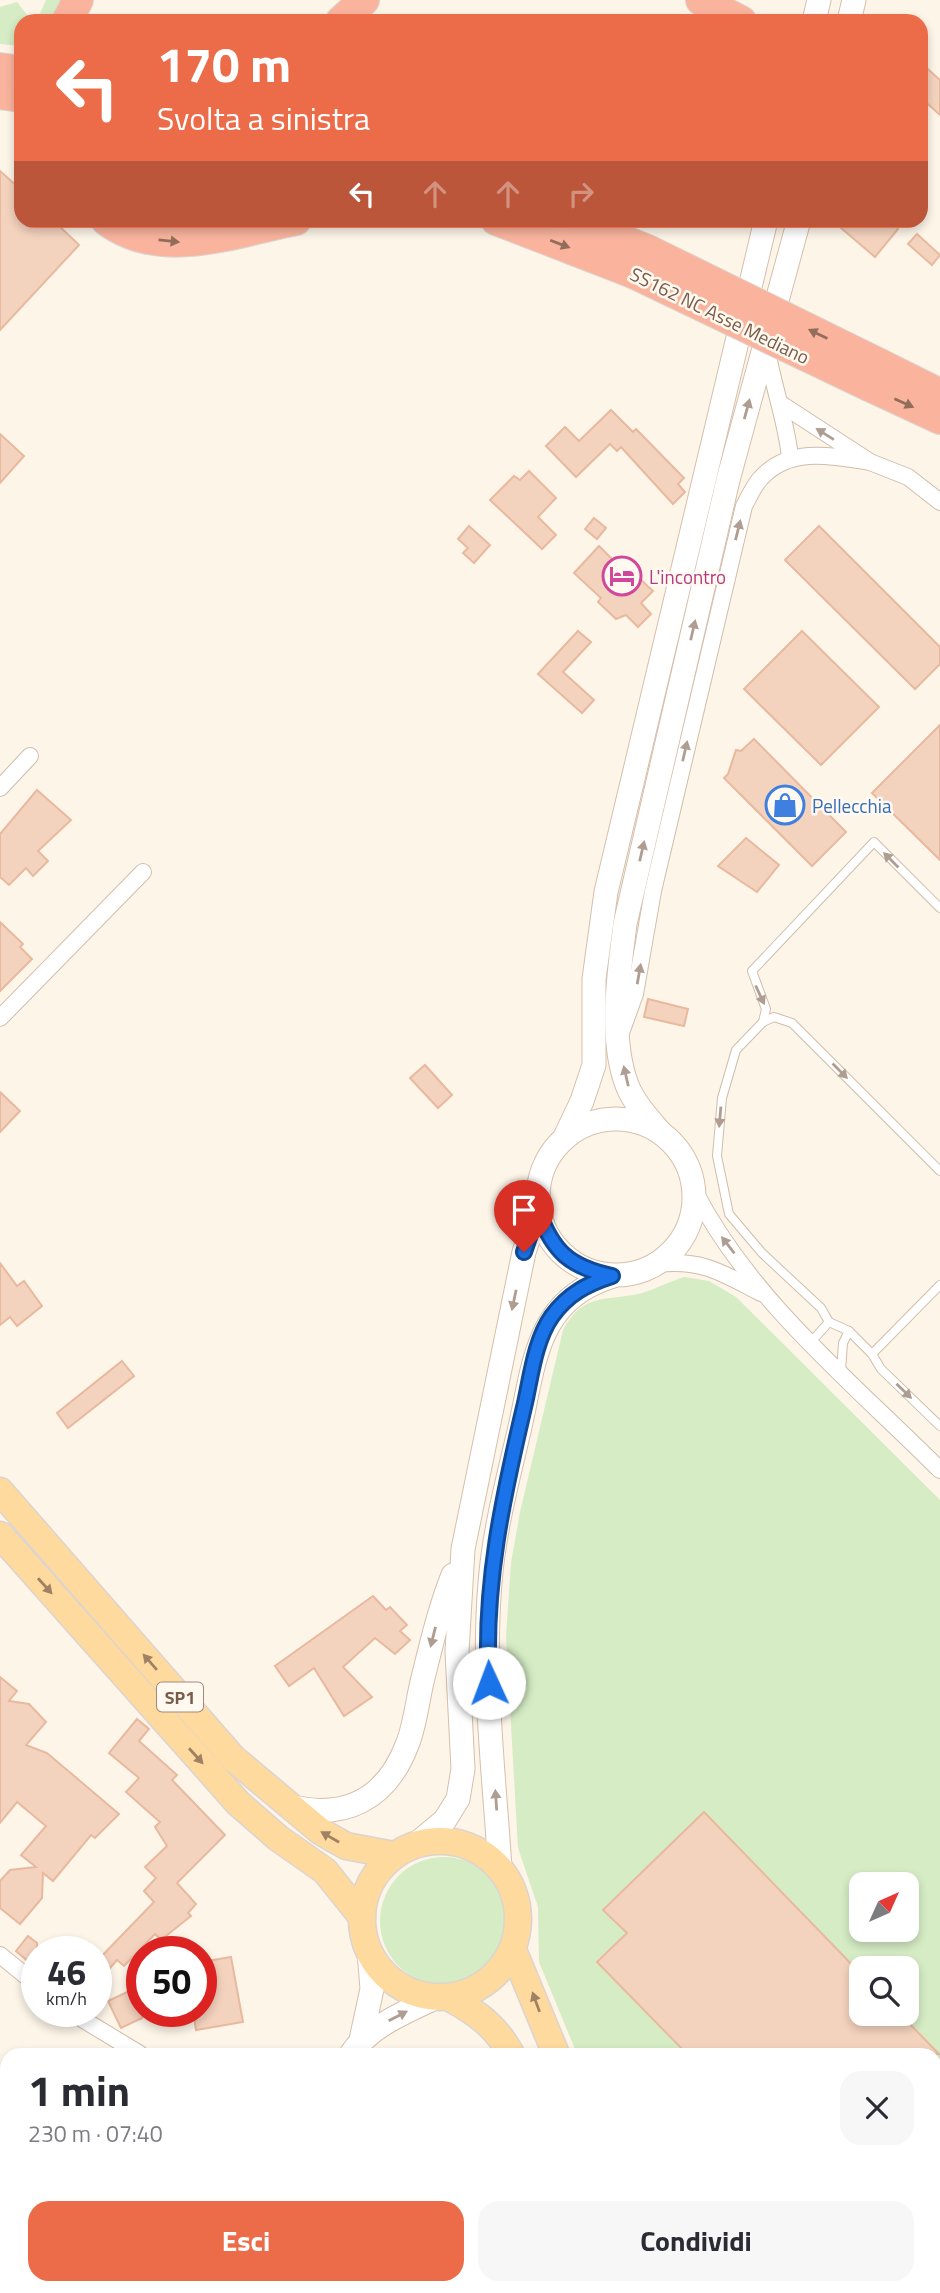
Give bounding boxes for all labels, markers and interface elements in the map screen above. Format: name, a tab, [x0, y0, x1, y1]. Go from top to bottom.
text: 170 m	[157, 26, 291, 101]
icon: left	[42, 42, 133, 133]
text: Svolta a sinistra	[157, 94, 370, 142]
icon: left	[343, 175, 381, 213]
icon: ahead	[416, 175, 454, 213]
icon: ahead	[489, 175, 527, 213]
icon: right	[562, 175, 600, 213]
one-way arrow	[159, 236, 181, 247]
one-way arrow	[549, 239, 570, 250]
street label: SS162 NC Asse Mediano	[625, 259, 815, 371]
one-way arrow	[808, 328, 828, 339]
one-way arrow	[742, 397, 753, 419]
one-way arrow	[894, 398, 915, 409]
one-way arrow	[815, 428, 834, 441]
one-way arrow	[733, 519, 744, 541]
hotel icon: L'incontro	[601, 555, 643, 597]
place label: L'incontro	[649, 562, 726, 591]
one-way arrow	[688, 619, 699, 641]
one-way arrow	[680, 740, 691, 762]
shop icon: Pellecchia	[764, 784, 806, 826]
place label: Pellecchia	[812, 791, 892, 820]
one-way arrow	[636, 840, 647, 862]
one-way arrow	[883, 852, 900, 869]
one-way arrow	[633, 962, 644, 984]
one-way arrow	[754, 984, 766, 1005]
one-way arrow	[831, 1063, 848, 1079]
one-way arrow	[620, 1064, 631, 1086]
one-way arrow	[715, 1106, 726, 1128]
pin	[494, 1180, 554, 1252]
icon: arrive	[505, 1191, 543, 1229]
one-way arrow	[720, 1237, 735, 1255]
one-way arrow	[508, 1289, 519, 1311]
one-way arrow	[896, 1383, 913, 1400]
one-way arrow	[37, 1577, 52, 1594]
one-way arrow	[427, 1626, 438, 1648]
position arrow	[452, 1646, 526, 1720]
one-way arrow	[142, 1653, 158, 1671]
road number: SP1	[157, 1682, 203, 1712]
one-way arrow	[188, 1747, 204, 1765]
one-way arrow	[490, 1789, 501, 1811]
one-way arrow	[320, 1830, 339, 1843]
north arrow	[849, 1872, 919, 1942]
map controls	[849, 1872, 919, 2026]
speed limit sign: 50	[126, 1936, 217, 2027]
text: 46	[47, 1945, 86, 1999]
button: search	[849, 1956, 919, 2026]
text: km/h	[46, 1985, 87, 2012]
one-way arrow	[530, 1991, 541, 2012]
one-way arrow	[388, 2011, 408, 2022]
text: 1 min	[28, 2058, 130, 2122]
button: close	[840, 2071, 914, 2145]
text: 230 m · 07:40	[28, 2116, 163, 2151]
button: Esci	[28, 2201, 464, 2281]
button: Condividi	[478, 2201, 914, 2281]

